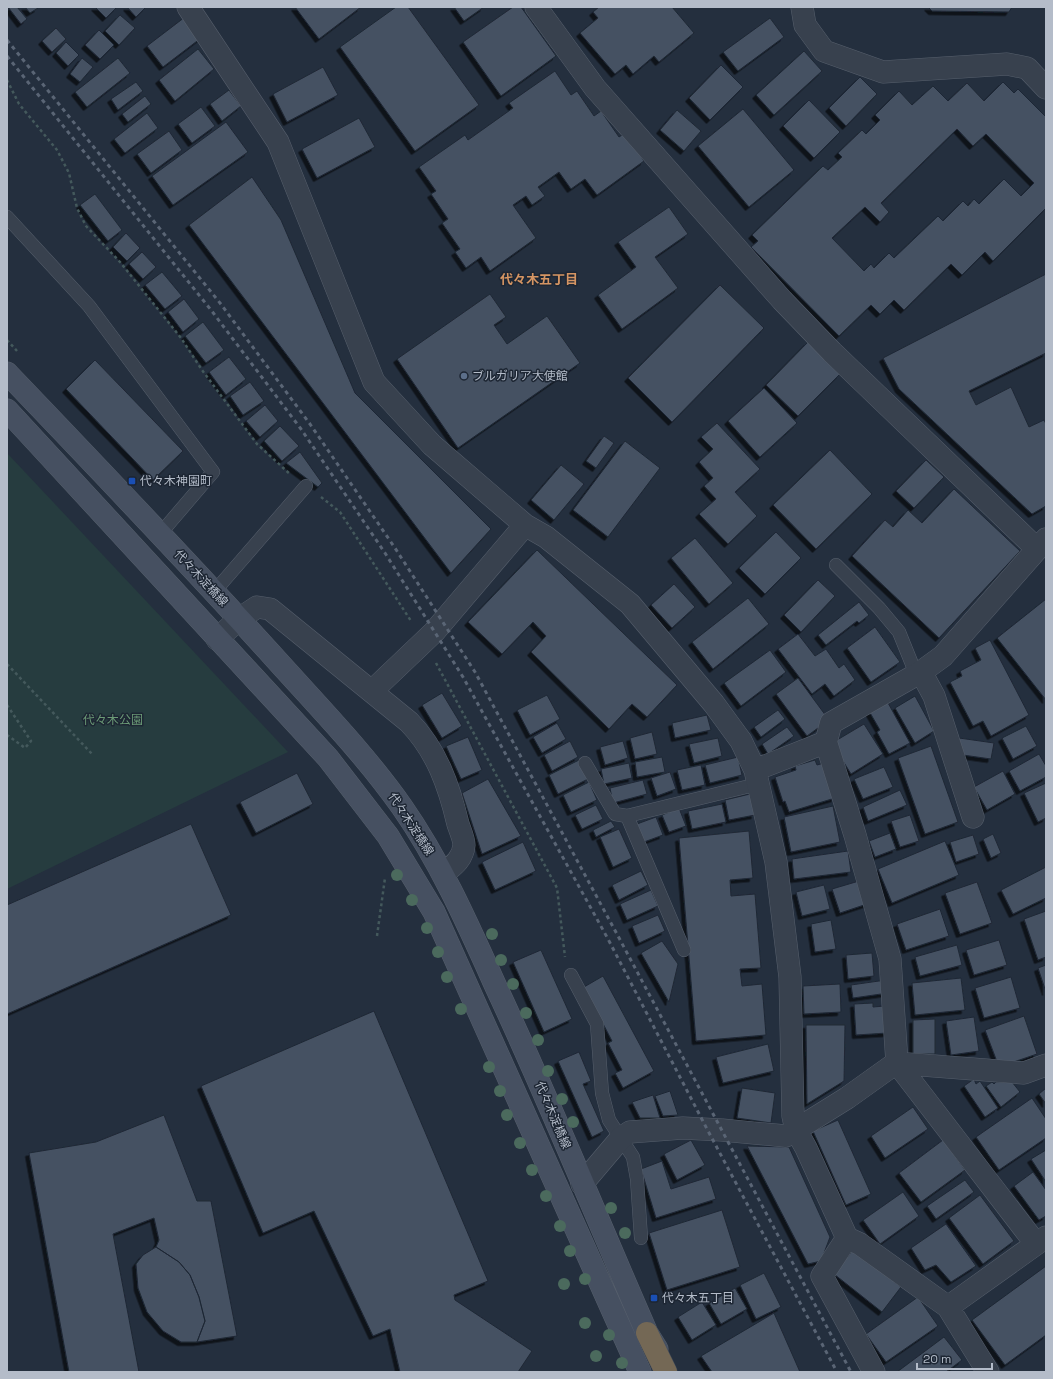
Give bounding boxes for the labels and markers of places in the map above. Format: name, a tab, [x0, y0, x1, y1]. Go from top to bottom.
place label: ブルガリア大使館	[472, 368, 568, 384]
marker: ブルガリア大使館	[459, 371, 469, 381]
place label: 代々木神園町	[140, 473, 212, 489]
marker: 代々木神園町	[127, 476, 137, 486]
place label: 代々木五丁目	[662, 1290, 734, 1306]
marker: 代々木五丁目	[649, 1293, 659, 1303]

